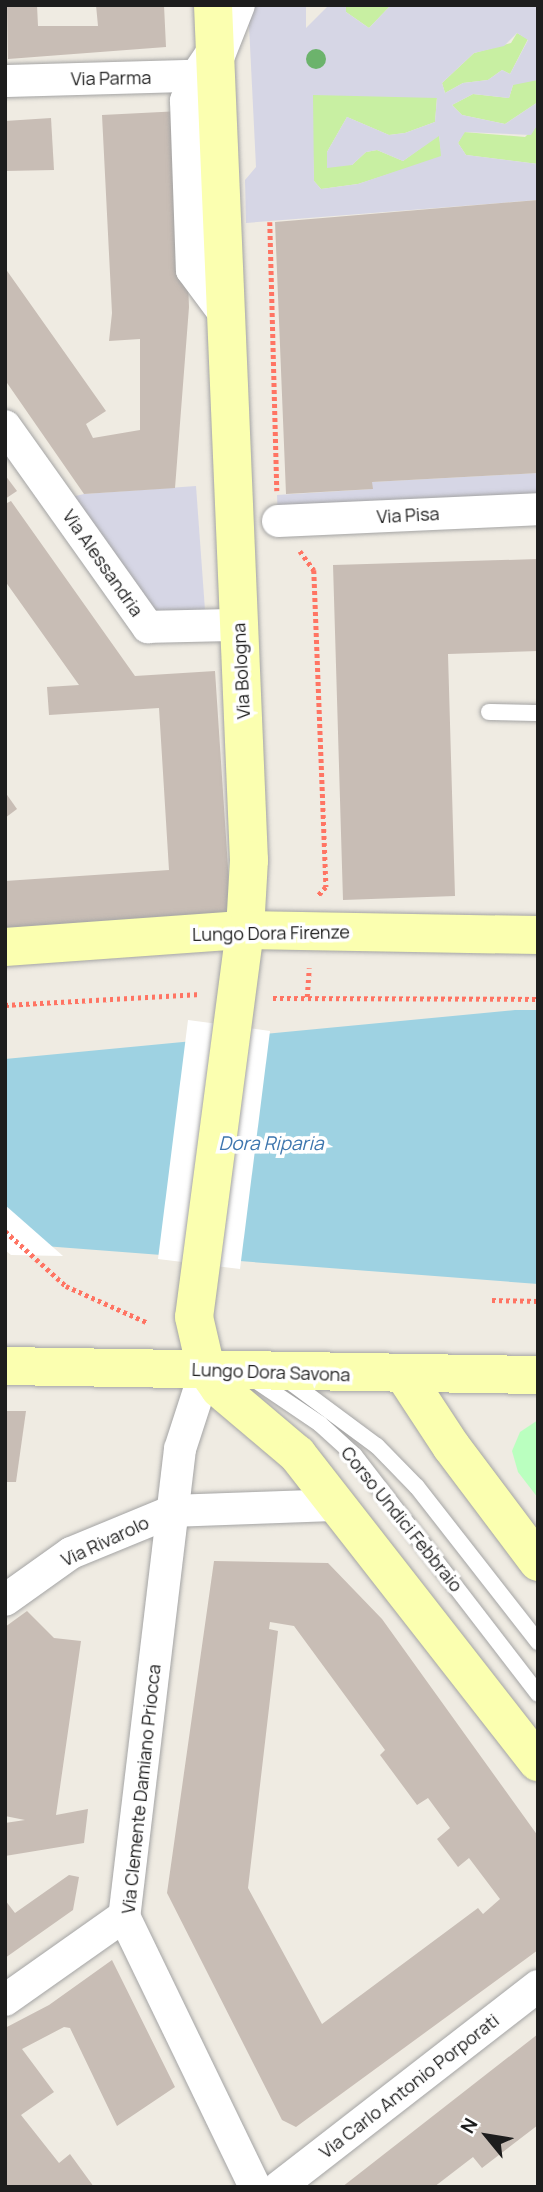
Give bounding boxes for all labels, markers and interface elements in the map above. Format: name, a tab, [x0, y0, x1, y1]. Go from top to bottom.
street label: Via Parma	[71, 66, 151, 90]
street label: Via Pisa	[376, 503, 440, 527]
street label: Via Alessandria	[58, 505, 148, 621]
street label: Via Bologna	[228, 622, 254, 720]
street label: Lungo Dora Firenze	[192, 921, 350, 945]
water label: Dora Riparia	[219, 1133, 323, 1155]
street label: Lungo Dora Savona	[191, 1358, 351, 1386]
street label: Corso Undici Febbraio	[337, 1442, 467, 1596]
street label: Via Rivarolo	[58, 1511, 152, 1571]
street label: Via Clemente Damiano Priocca	[117, 1663, 165, 1915]
street label: Via Carlo Antonio Porporati	[315, 2009, 503, 2163]
north arrow	[452, 2101, 522, 2171]
text: N	[454, 2113, 483, 2138]

